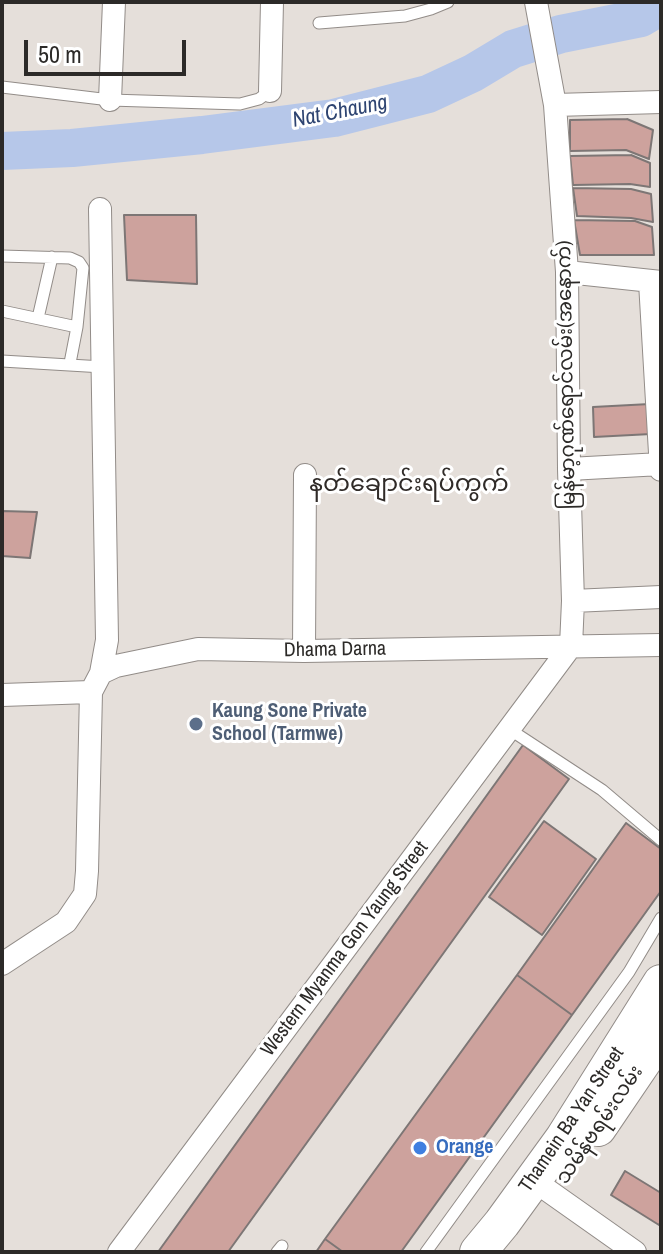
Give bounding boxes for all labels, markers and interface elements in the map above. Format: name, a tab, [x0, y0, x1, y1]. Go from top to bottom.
scale bar	[28, 24, 190, 74]
text: 50 m	[38, 38, 82, 70]
water label: Nat Chaung	[290, 90, 390, 134]
street label: မြန်မာ့ဂုဏ်ရောင်လမ်း(အနောက်)	[553, 240, 581, 510]
district label: နတ်ချောင်းရပ်ကွက်	[309, 471, 509, 499]
street label: Dhama Darna	[284, 637, 386, 663]
place label: Kaung Sone Private School (Tarmwe)	[212, 700, 367, 747]
marker: Kaung Sone Private School (Tarmwe)	[187, 715, 205, 733]
street label: Western Myanma Gon Yaung Street	[256, 837, 434, 1061]
street label: Thamein Ba Yan Street	[514, 1043, 630, 1197]
street label: သမိန်ဗရမ်းလမ်း	[551, 1061, 649, 1189]
place label: Orange	[436, 1136, 493, 1160]
marker: Orange	[411, 1139, 429, 1157]

